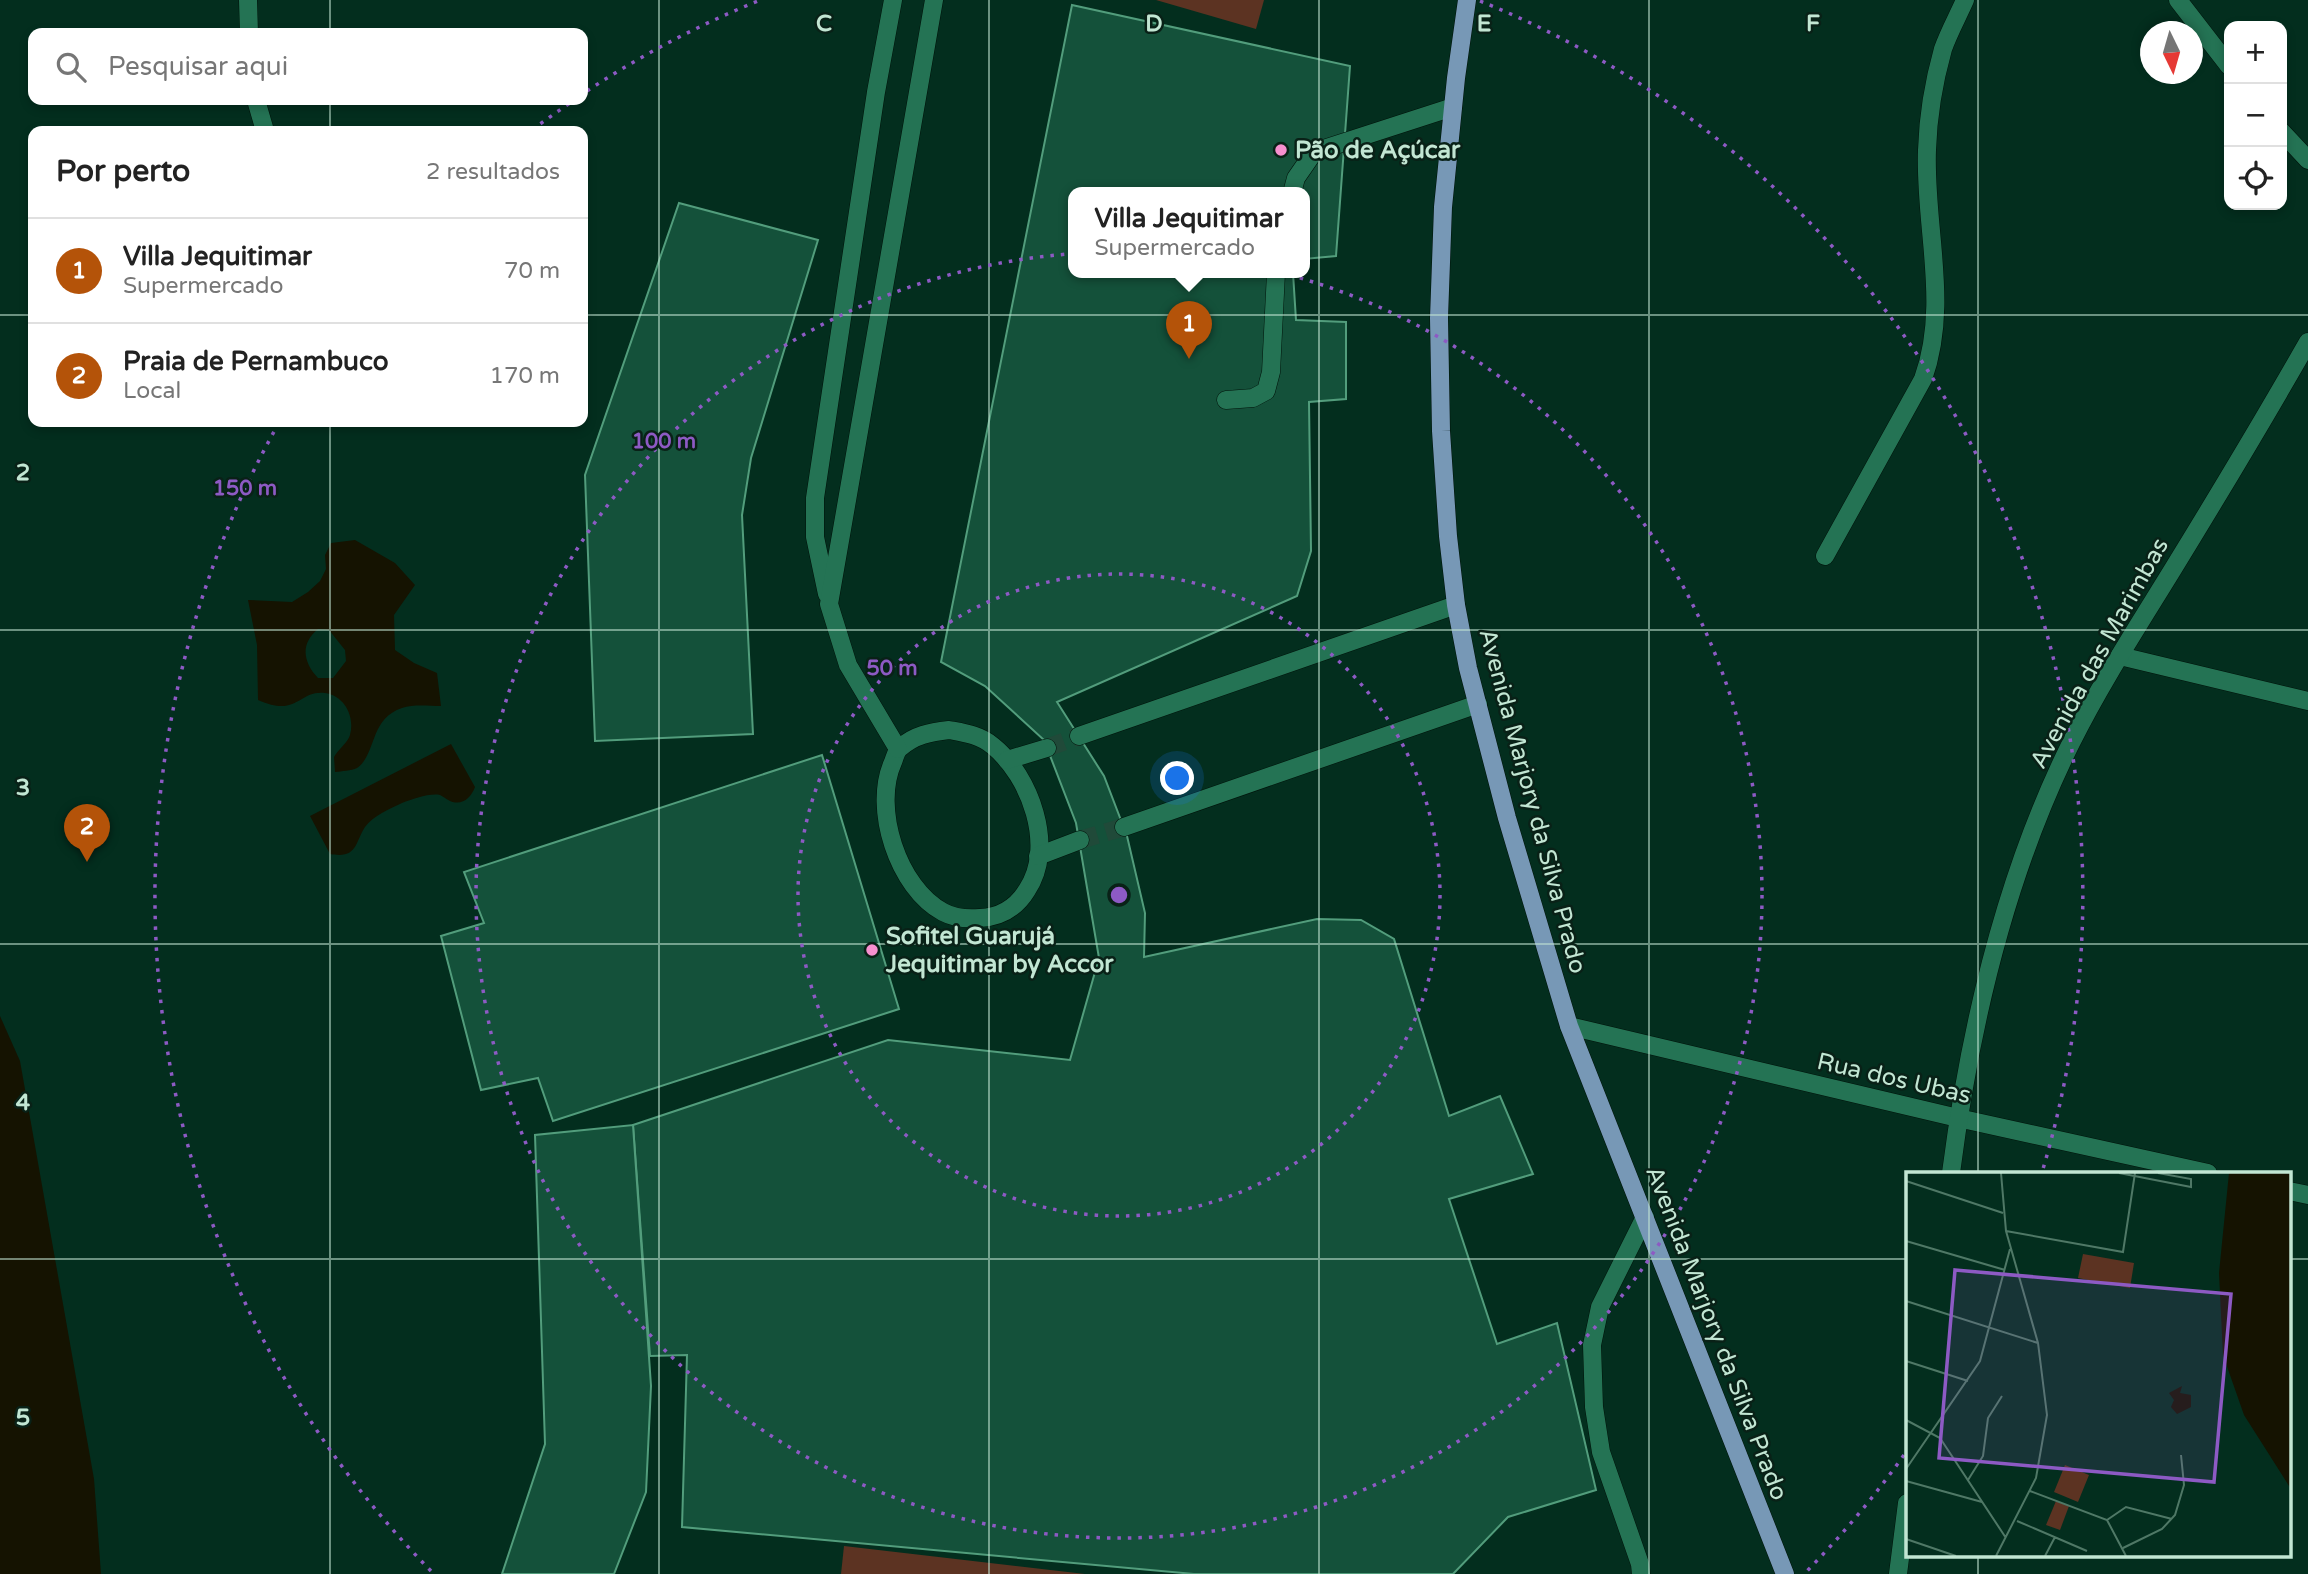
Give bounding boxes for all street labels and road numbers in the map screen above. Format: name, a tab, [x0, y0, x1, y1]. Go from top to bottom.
street label: Avenida das Marimbas	[2024, 533, 2175, 774]
street label: Avenida Marjory da Silva Prado	[1472, 626, 1593, 977]
street label: Rua dos Ubas	[1814, 1047, 1974, 1110]
street label: Avenida Marjory da Silva Prado	[1639, 1162, 1794, 1504]

